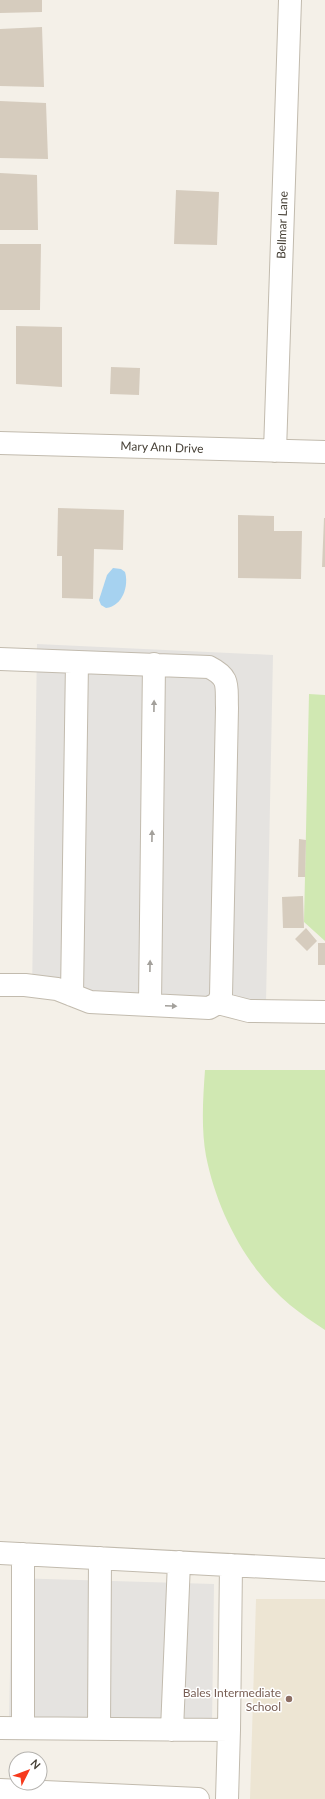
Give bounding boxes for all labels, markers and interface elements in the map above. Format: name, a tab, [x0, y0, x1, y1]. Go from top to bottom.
street label: Bellmar Lane	[273, 191, 291, 259]
street label: Mary Ann Drive	[120, 438, 204, 456]
one-way arrow	[150, 700, 157, 712]
one-way arrow	[149, 829, 155, 842]
one-way arrow	[147, 959, 153, 972]
one-way arrow	[165, 1003, 178, 1009]
place label: Bales Intermediate School	[183, 1685, 281, 1714]
marker: Bales Intermediate School	[284, 1694, 294, 1704]
north arrow	[8, 1751, 48, 1791]
text: N	[28, 1756, 43, 1771]

